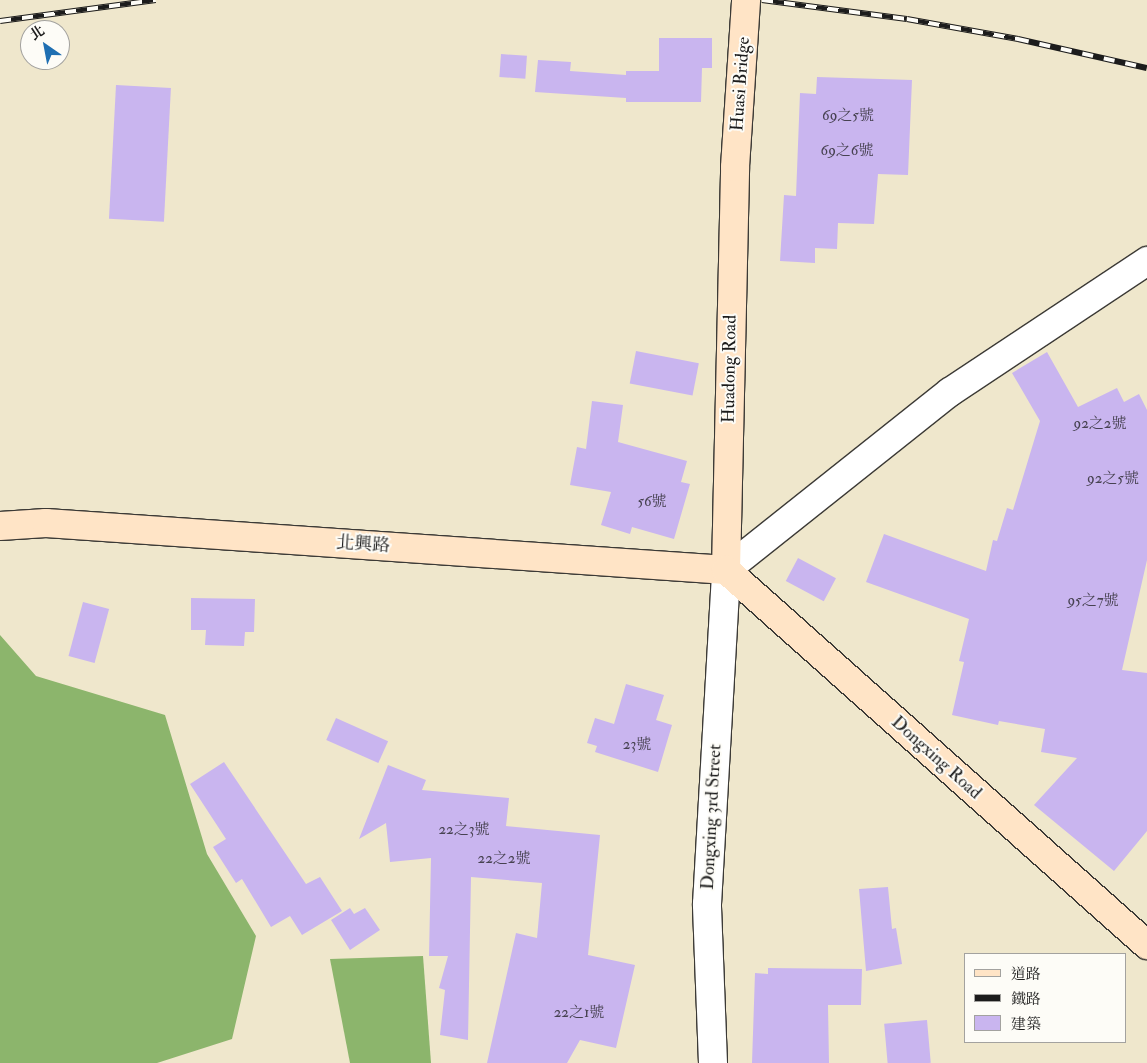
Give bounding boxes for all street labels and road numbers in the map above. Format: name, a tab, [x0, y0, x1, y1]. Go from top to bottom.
street label: Huasi Bridge	[727, 36, 755, 132]
street label: Huadong Road	[718, 315, 742, 423]
street label: 北興路	[335, 532, 391, 558]
street label: Dongxing Road	[886, 712, 986, 804]
street label: Dongxing 3rd Street	[697, 744, 727, 890]

